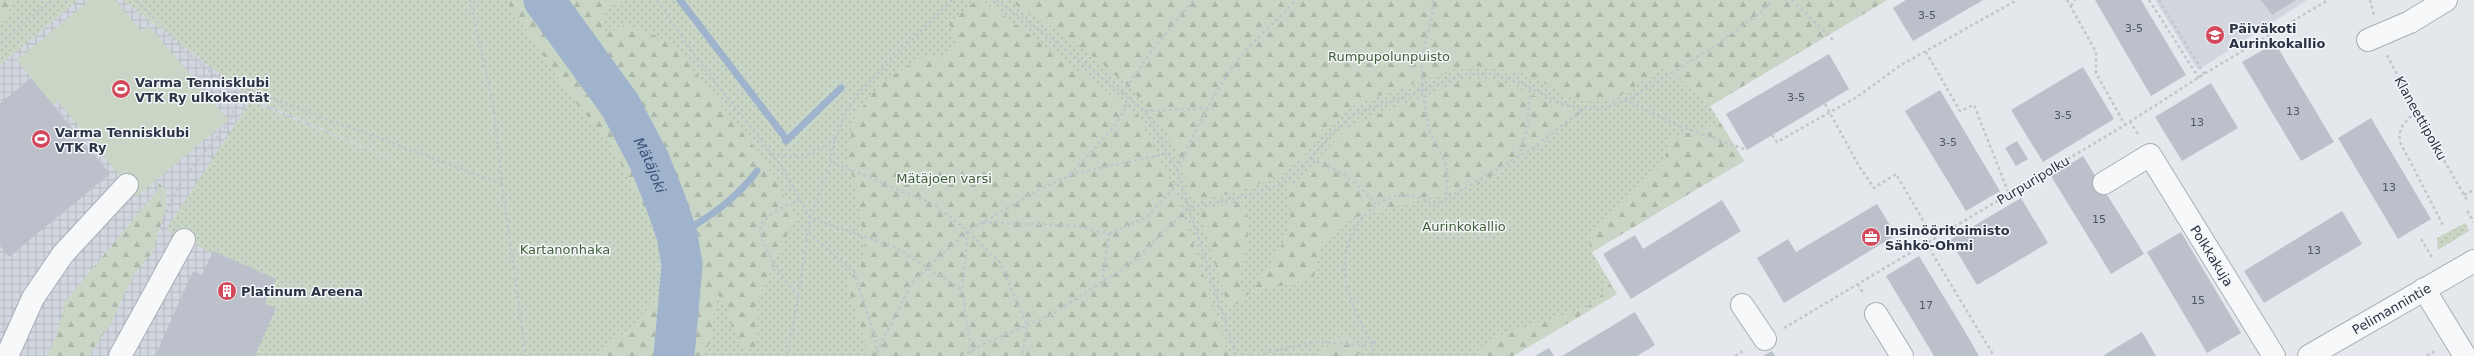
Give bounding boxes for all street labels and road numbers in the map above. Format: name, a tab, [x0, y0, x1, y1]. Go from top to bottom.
street label: Klaneettipolku	[2391, 74, 2450, 163]
street label: Purpuripolku	[1994, 153, 2072, 208]
street label: Polkkakuja	[2187, 223, 2236, 289]
street label: Pelimannintie	[2350, 280, 2434, 338]

